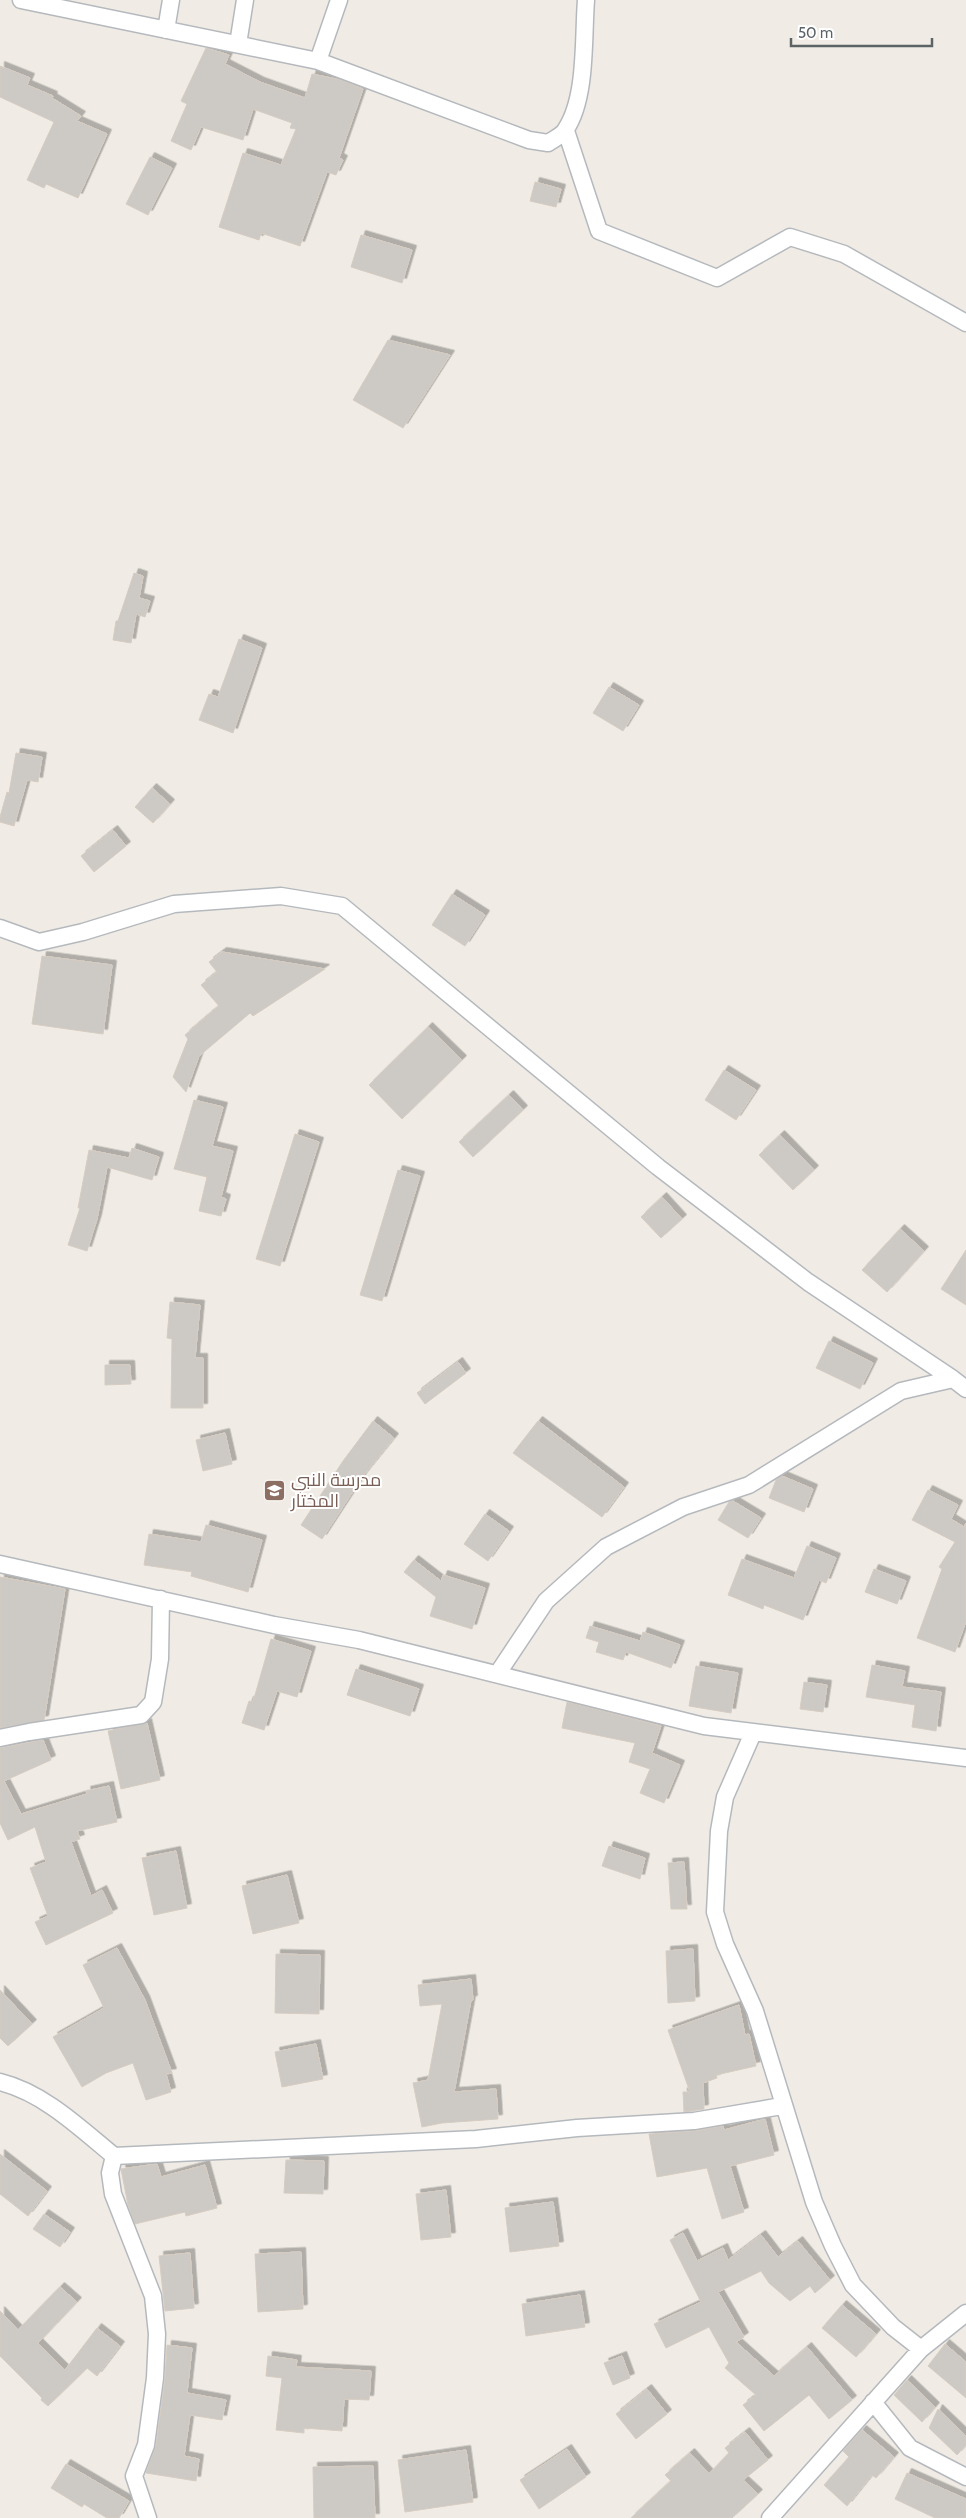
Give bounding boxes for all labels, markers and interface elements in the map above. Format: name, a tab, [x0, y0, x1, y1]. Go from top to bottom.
scale bar	[791, 15, 932, 47]
text: 50 m	[798, 24, 833, 42]
place label: مدرسة النبي المختار	[290, 1469, 381, 1512]
school or university icon: مدرسة النبي المختار	[263, 1478, 287, 1502]

